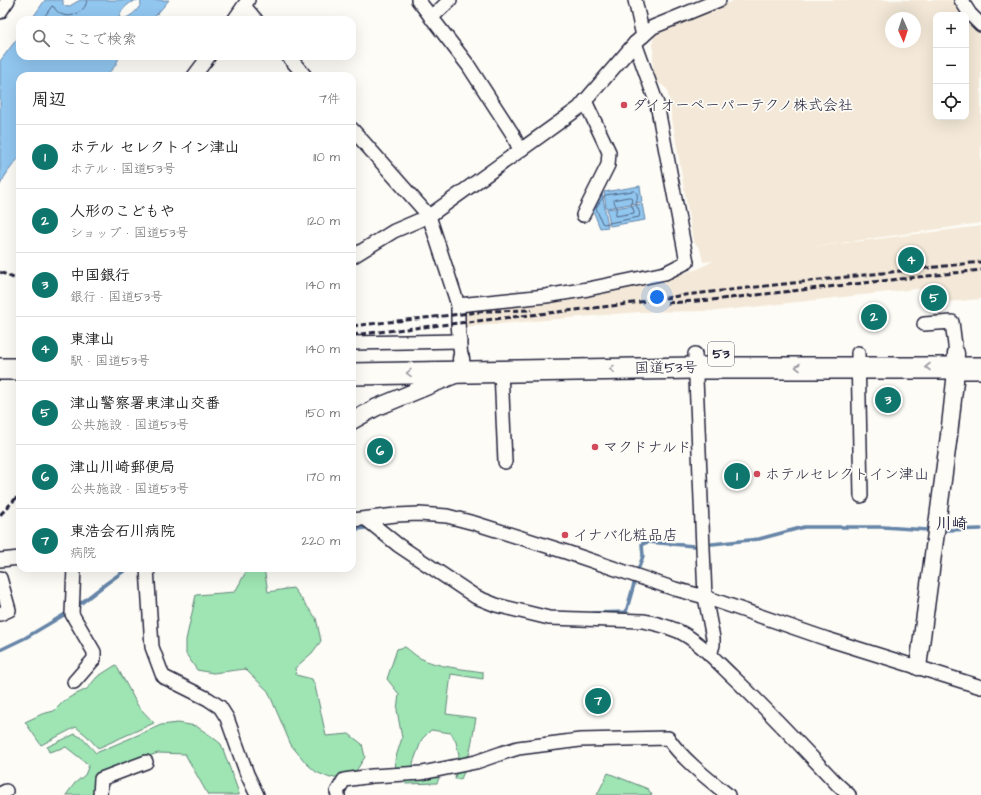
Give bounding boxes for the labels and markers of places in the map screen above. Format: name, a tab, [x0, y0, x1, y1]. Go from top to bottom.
place label: ダイオーペーパーテクノ株式会社	[632, 95, 853, 116]
marker: ダイオーペーパーテクノ株式会社	[619, 100, 629, 110]
pin: 4	[898, 245, 924, 275]
pin: 5	[921, 283, 947, 313]
pin: 2	[861, 302, 887, 332]
pin: 3	[875, 385, 901, 415]
pin: 6	[367, 436, 393, 466]
place label: マクドナルド	[603, 437, 692, 458]
marker: マクドナルド	[590, 442, 600, 452]
pin: 1	[724, 461, 750, 491]
place label: ホテルセレクトイン津山	[765, 464, 929, 485]
marker: ホテルセレクトイン津山	[752, 469, 762, 479]
place label: イナバ化粧品店	[573, 525, 678, 546]
marker: イナバ化粧品店	[560, 530, 570, 540]
pin: 7	[585, 686, 611, 716]

